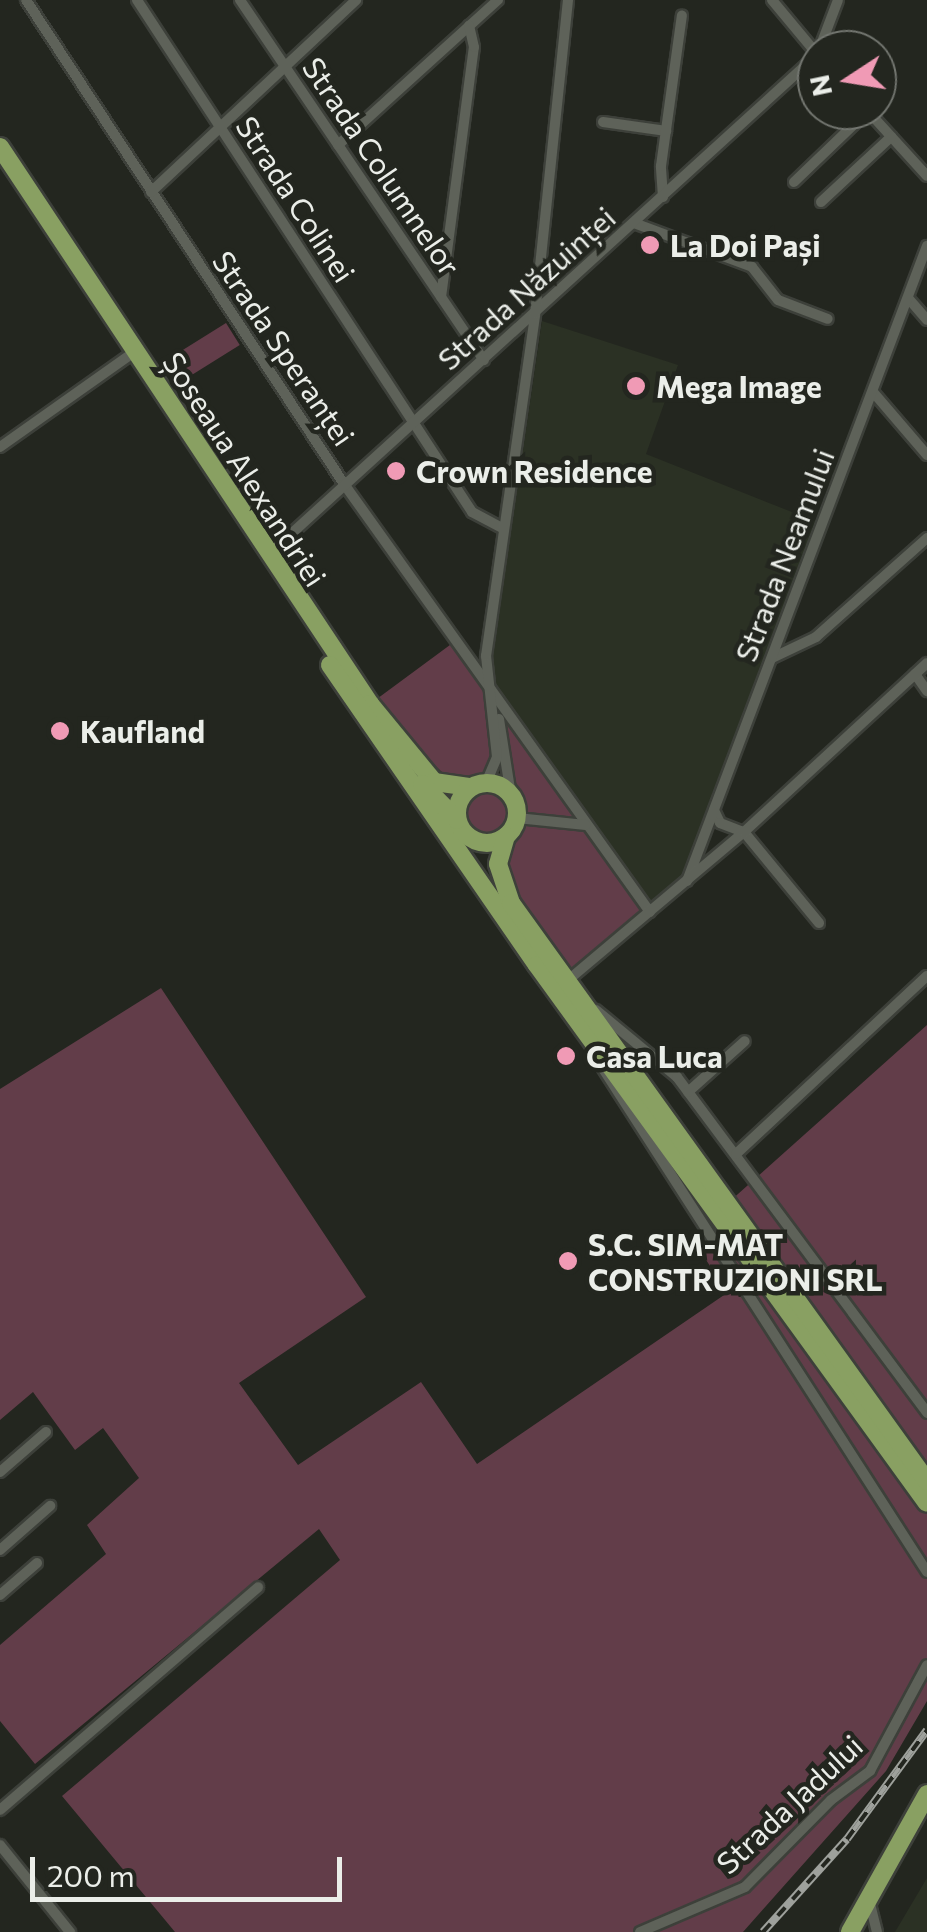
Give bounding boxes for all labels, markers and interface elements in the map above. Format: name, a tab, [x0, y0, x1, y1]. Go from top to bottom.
north arrow	[797, 30, 897, 130]
street label: Strada Columnelor	[296, 50, 468, 282]
text: N	[801, 72, 838, 100]
street label: Strada Colinei	[229, 109, 363, 289]
street label: Strada Năzuinței	[430, 199, 622, 377]
place label: La Doi Pași	[670, 227, 821, 263]
marker: La Doi Pași	[639, 234, 661, 256]
street label: Strada Speranței	[206, 244, 362, 452]
street label: Șoseaua Alexandriei	[156, 345, 334, 593]
place label: Mega Image	[656, 368, 822, 404]
marker: Mega Image	[625, 375, 647, 397]
street label: Strada Neamului	[727, 444, 841, 666]
place label: Crown Residence	[416, 453, 653, 489]
marker: Crown Residence	[385, 460, 407, 482]
place label: Kaufland	[80, 713, 205, 749]
marker: Kaufland	[49, 720, 71, 742]
place label: Casa Luca	[586, 1038, 723, 1074]
marker: Casa Luca	[555, 1045, 577, 1067]
place label: S.C. SIM-MAT CONSTRUZIONI SRL	[588, 1226, 883, 1296]
marker: S.C. SIM-MAT CONSTRUZIONI SRL	[557, 1250, 579, 1272]
street label: Strada Jadului	[709, 1727, 869, 1881]
scale bar	[35, 1837, 348, 1899]
text: 200 m	[47, 1856, 135, 1893]

